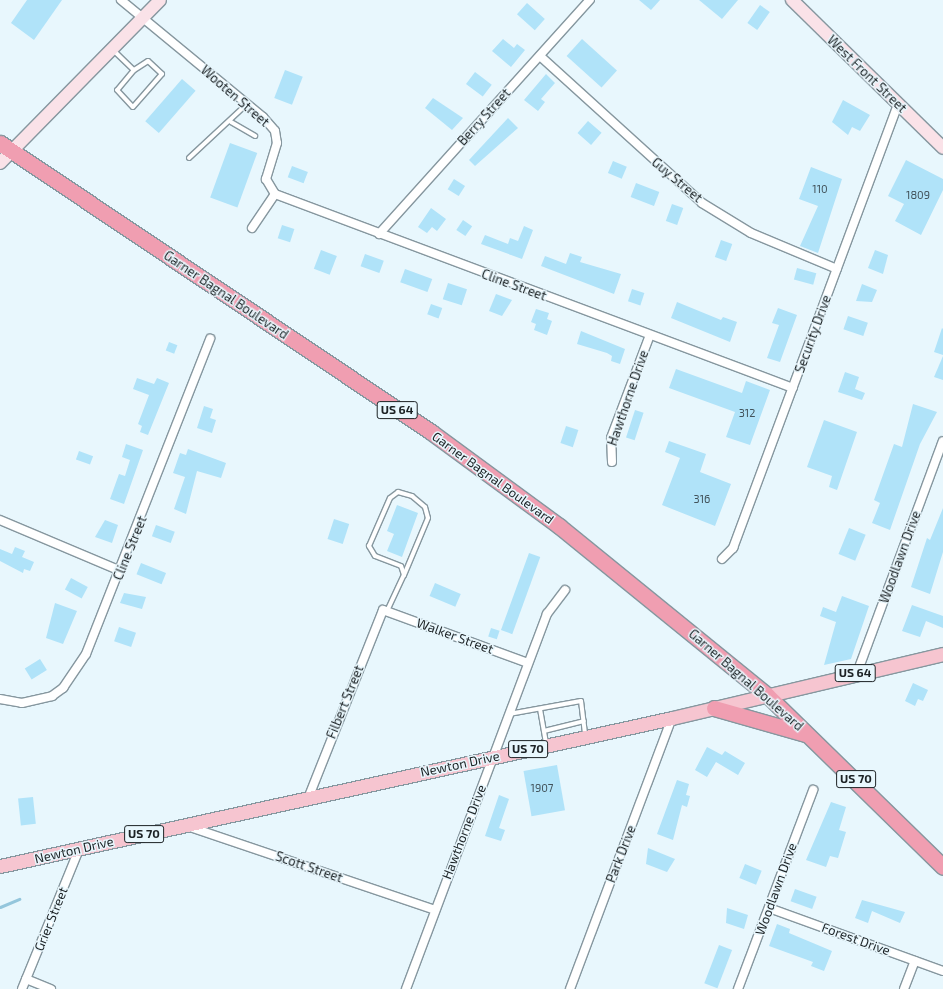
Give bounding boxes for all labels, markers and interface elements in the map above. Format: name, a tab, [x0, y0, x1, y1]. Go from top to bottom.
street label: West Front Street	[824, 32, 910, 116]
street label: Wooten Street	[198, 62, 272, 130]
street label: Berry Street	[454, 85, 514, 149]
street label: Guy Street	[648, 154, 706, 206]
house number: 110	[812, 182, 828, 196]
house number: 1809	[906, 188, 930, 202]
street label: Garner Bagnal Boulevard	[161, 247, 291, 343]
street label: Cline Street	[479, 266, 549, 304]
street label: Security Drive	[792, 293, 834, 375]
street label: Hawthorne Drive	[604, 348, 652, 448]
road number: US 64	[376, 400, 418, 420]
house number: 312	[739, 406, 755, 420]
street label: Garner Bagnal Boulevard	[429, 428, 557, 528]
house number: 316	[694, 492, 710, 506]
street label: Woodlawn Drive	[876, 509, 924, 605]
street label: Cline Street	[110, 514, 150, 582]
street label: Walker Street	[414, 615, 496, 657]
street label: Garner Bagnal Boulevard	[685, 626, 807, 734]
street label: Filbert Street	[323, 663, 367, 741]
road number: US 64	[834, 663, 876, 683]
road number: US 70	[508, 739, 548, 759]
street label: Newton Drive	[419, 748, 501, 780]
road number: US 70	[836, 769, 876, 789]
house number: 1907	[531, 781, 553, 795]
street label: Hawthorne Drive	[439, 783, 489, 881]
street label: Park Drive	[603, 823, 639, 885]
road number: US 70	[124, 824, 164, 844]
street label: Newton Drive	[33, 833, 115, 867]
street label: Woodlawn Drive	[752, 841, 800, 937]
street label: Scott Street	[273, 848, 345, 886]
street label: Grier Street	[31, 885, 71, 953]
street label: Forest Drive	[820, 919, 892, 959]

